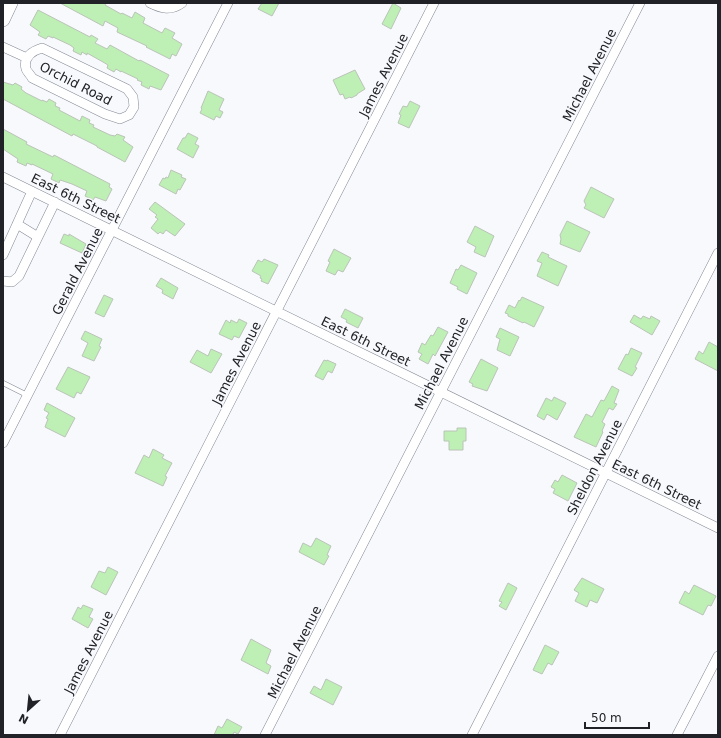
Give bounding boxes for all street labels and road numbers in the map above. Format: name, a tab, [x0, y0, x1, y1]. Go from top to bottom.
street label: Michael Avenue	[560, 26, 619, 124]
street label: James Avenue	[355, 31, 411, 120]
street label: Orchid Road	[37, 59, 115, 108]
street label: East 6th Street	[29, 170, 123, 227]
street label: Gerald Avenue	[49, 225, 106, 317]
street label: East 6th Street	[319, 313, 413, 370]
street label: Michael Avenue	[412, 314, 471, 412]
street label: James Avenue	[208, 319, 264, 408]
street label: Sheldon Avenue	[564, 417, 625, 517]
street label: East 6th Street	[610, 456, 704, 513]
street label: Michael Avenue	[265, 603, 324, 701]
street label: James Avenue	[60, 608, 116, 697]

